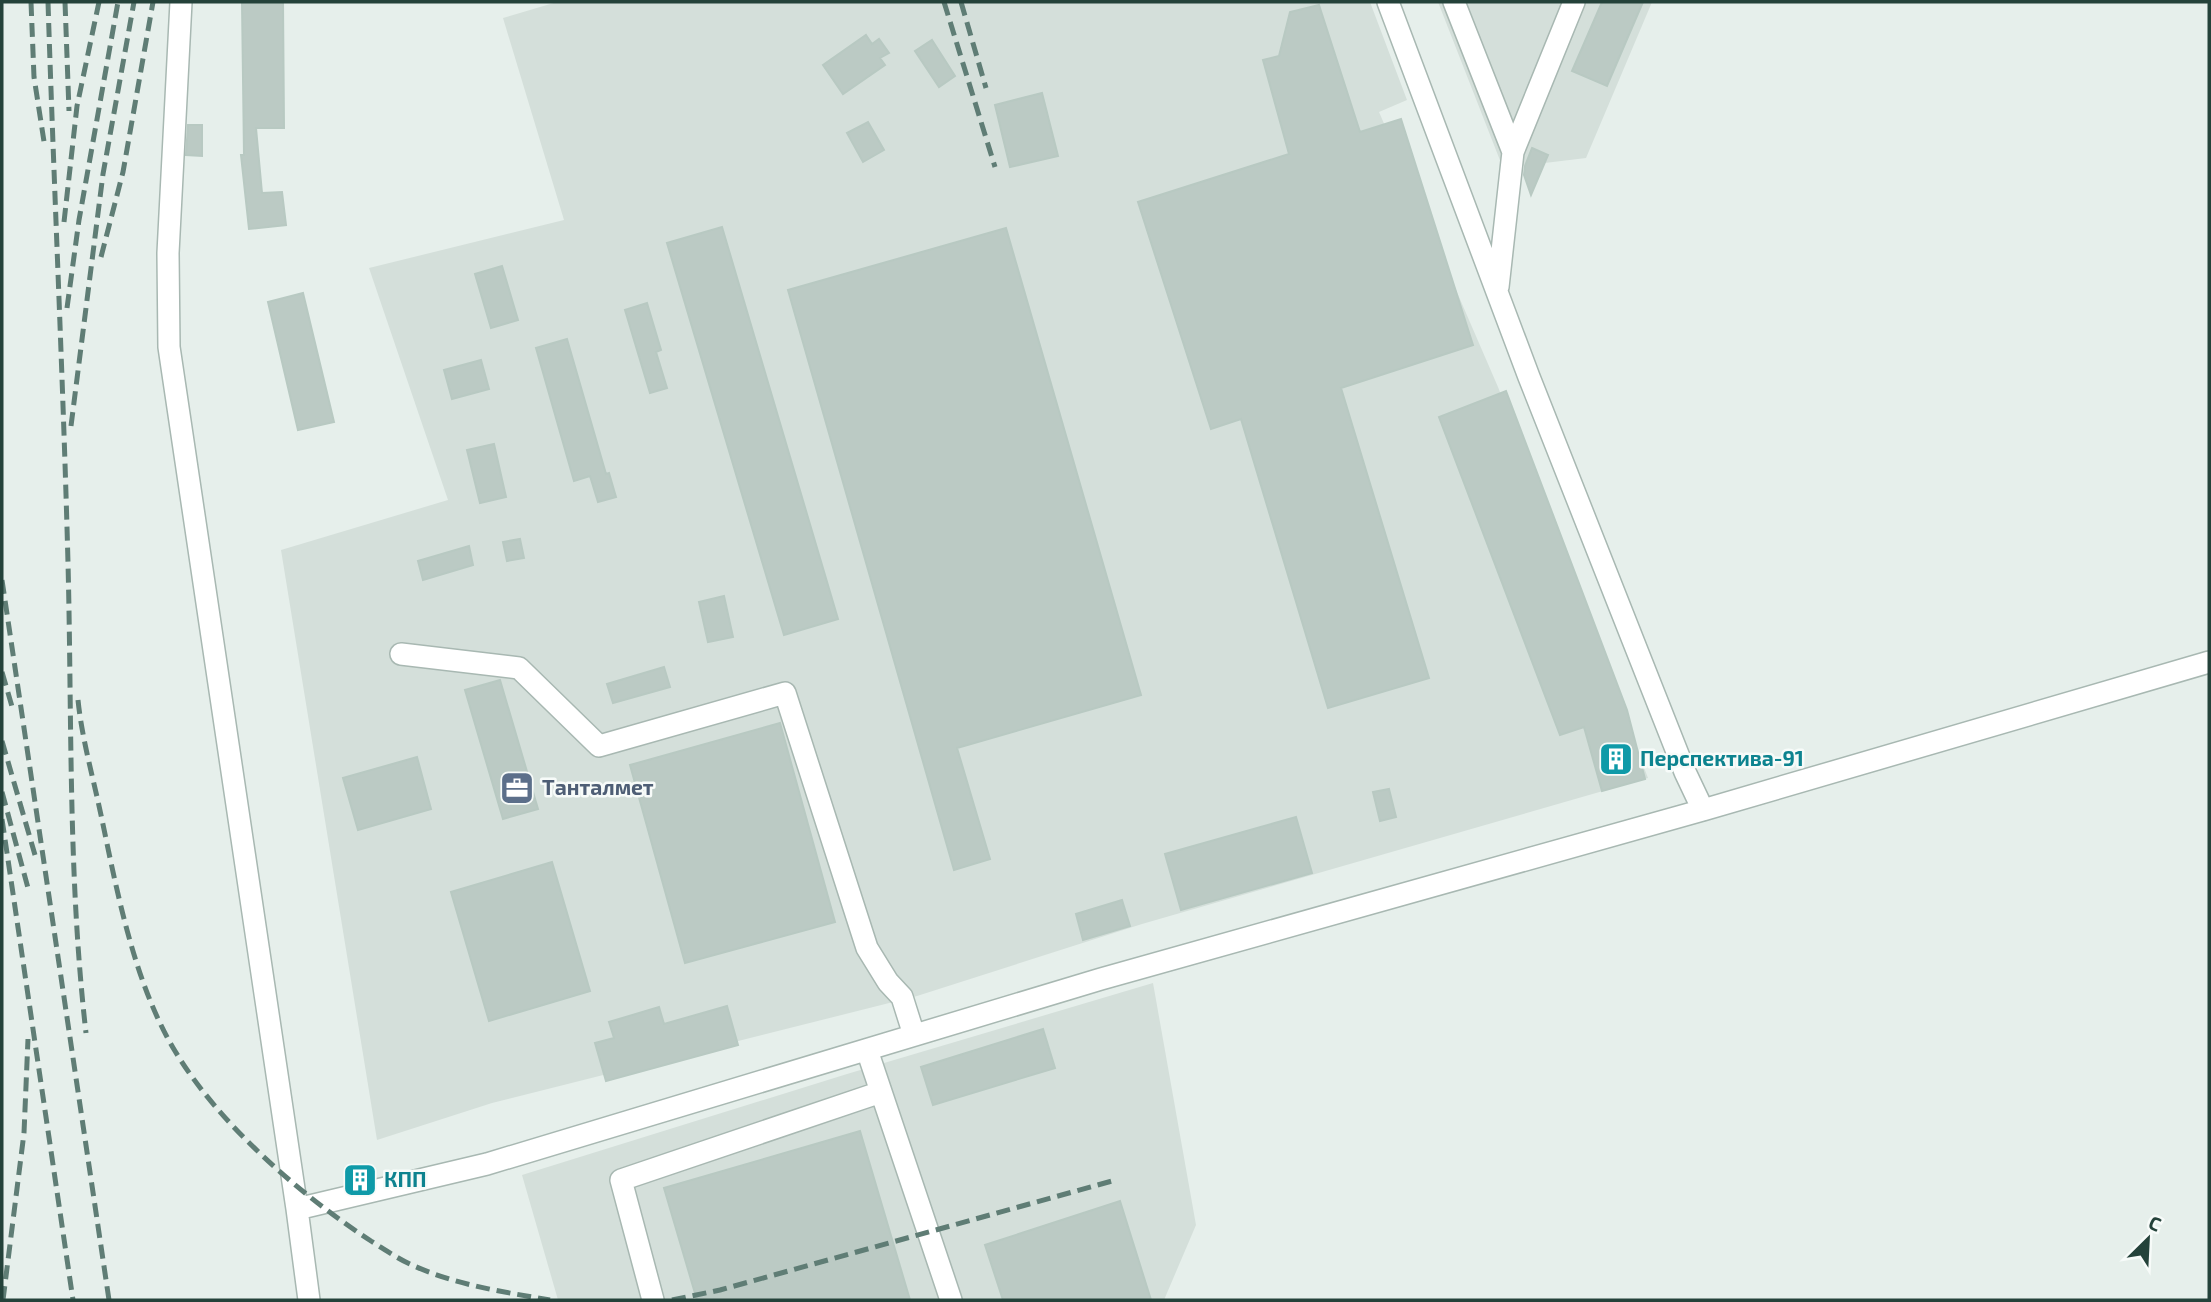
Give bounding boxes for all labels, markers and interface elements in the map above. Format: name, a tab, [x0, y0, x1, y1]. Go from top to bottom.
building icon: Перспектива-91	[1597, 740, 1635, 778]
place label: Перспектива-91	[1640, 745, 1804, 770]
office icon: Танталмет	[498, 769, 536, 807]
place label: Танталмет	[542, 774, 654, 799]
building icon: КПП	[341, 1161, 379, 1199]
place label: КПП	[384, 1166, 427, 1191]
north arrow	[2113, 1204, 2183, 1274]
text: С	[2145, 1210, 2165, 1236]

